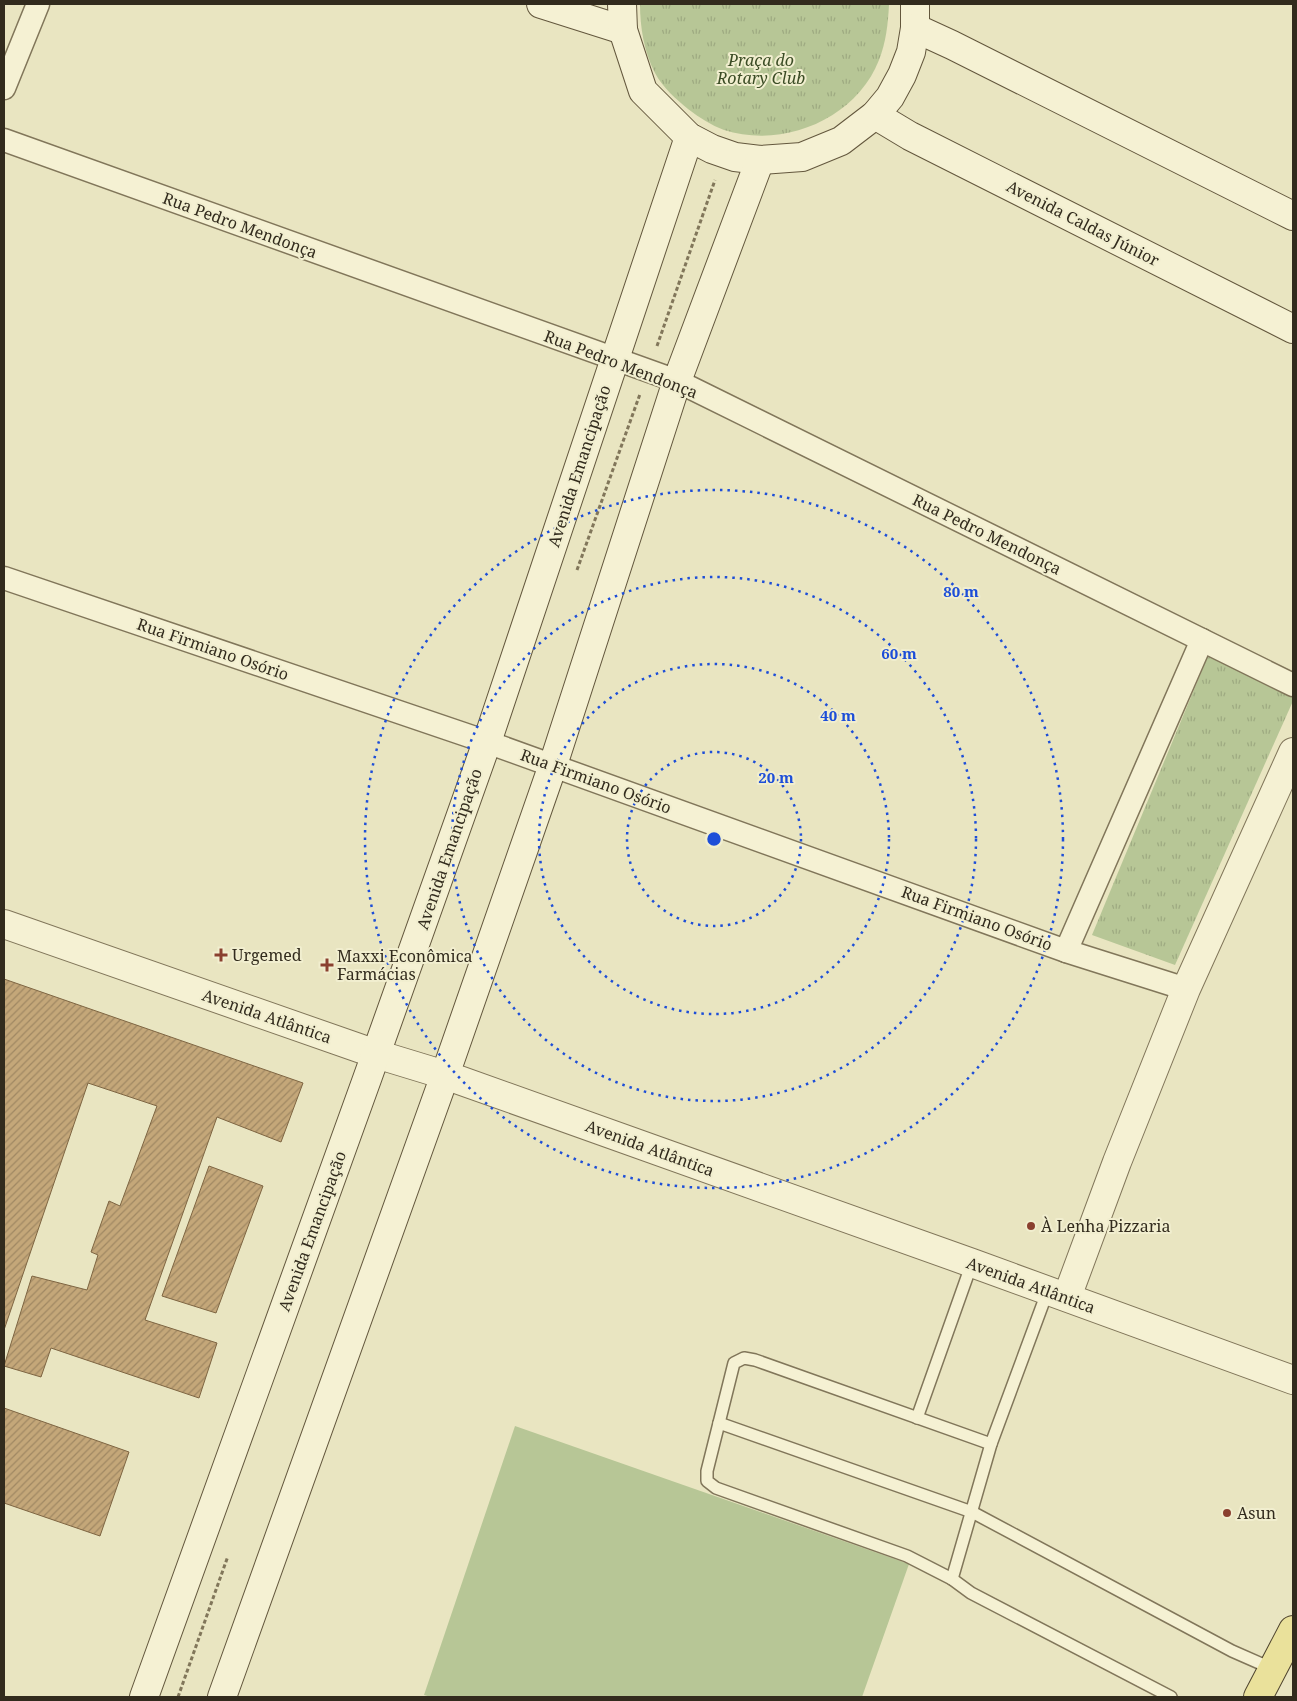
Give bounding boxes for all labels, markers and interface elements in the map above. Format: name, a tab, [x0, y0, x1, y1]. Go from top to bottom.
park label: Praça do Rotary Club	[716, 49, 805, 89]
street label: Avenida Caldas Júnior	[1003, 175, 1164, 271]
street label: Rua Pedro Mendonça	[160, 187, 320, 263]
street label: Rua Pedro Mendonça	[541, 325, 701, 403]
street label: Avenida Emancipação	[542, 382, 616, 550]
street label: Rua Pedro Mendonça	[909, 488, 1065, 580]
text: 80 m	[943, 581, 979, 601]
street label: Rua Firmiano Osório	[134, 613, 292, 685]
text: 60 m	[881, 643, 917, 663]
text: 40 m	[820, 705, 856, 725]
street label: Rua Firmiano Osório	[517, 743, 675, 819]
street label: Avenida Emancipação	[411, 766, 487, 932]
text: 20 m	[758, 767, 794, 787]
centre of rings	[705, 830, 723, 848]
street label: Rua Firmiano Osório	[898, 880, 1056, 956]
place label: Urgemed	[232, 944, 302, 966]
place label: Maxxi Econômica Farmácias	[337, 945, 473, 985]
marker: Urgemed	[214, 948, 228, 962]
marker: Maxxi Econômica Farmácias	[321, 959, 333, 971]
street label: Avenida Atlântica	[199, 984, 335, 1048]
street label: Avenida Atlântica	[583, 1115, 717, 1181]
street label: Avenida Emancipação	[273, 1148, 351, 1314]
place label: À Lenha Pizzaria	[1041, 1215, 1170, 1237]
marker: À Lenha Pizzaria	[1025, 1220, 1037, 1232]
street label: Avenida Atlântica	[964, 1252, 1098, 1318]
place label: Asun	[1237, 1502, 1276, 1524]
marker: Asun	[1221, 1507, 1233, 1519]

